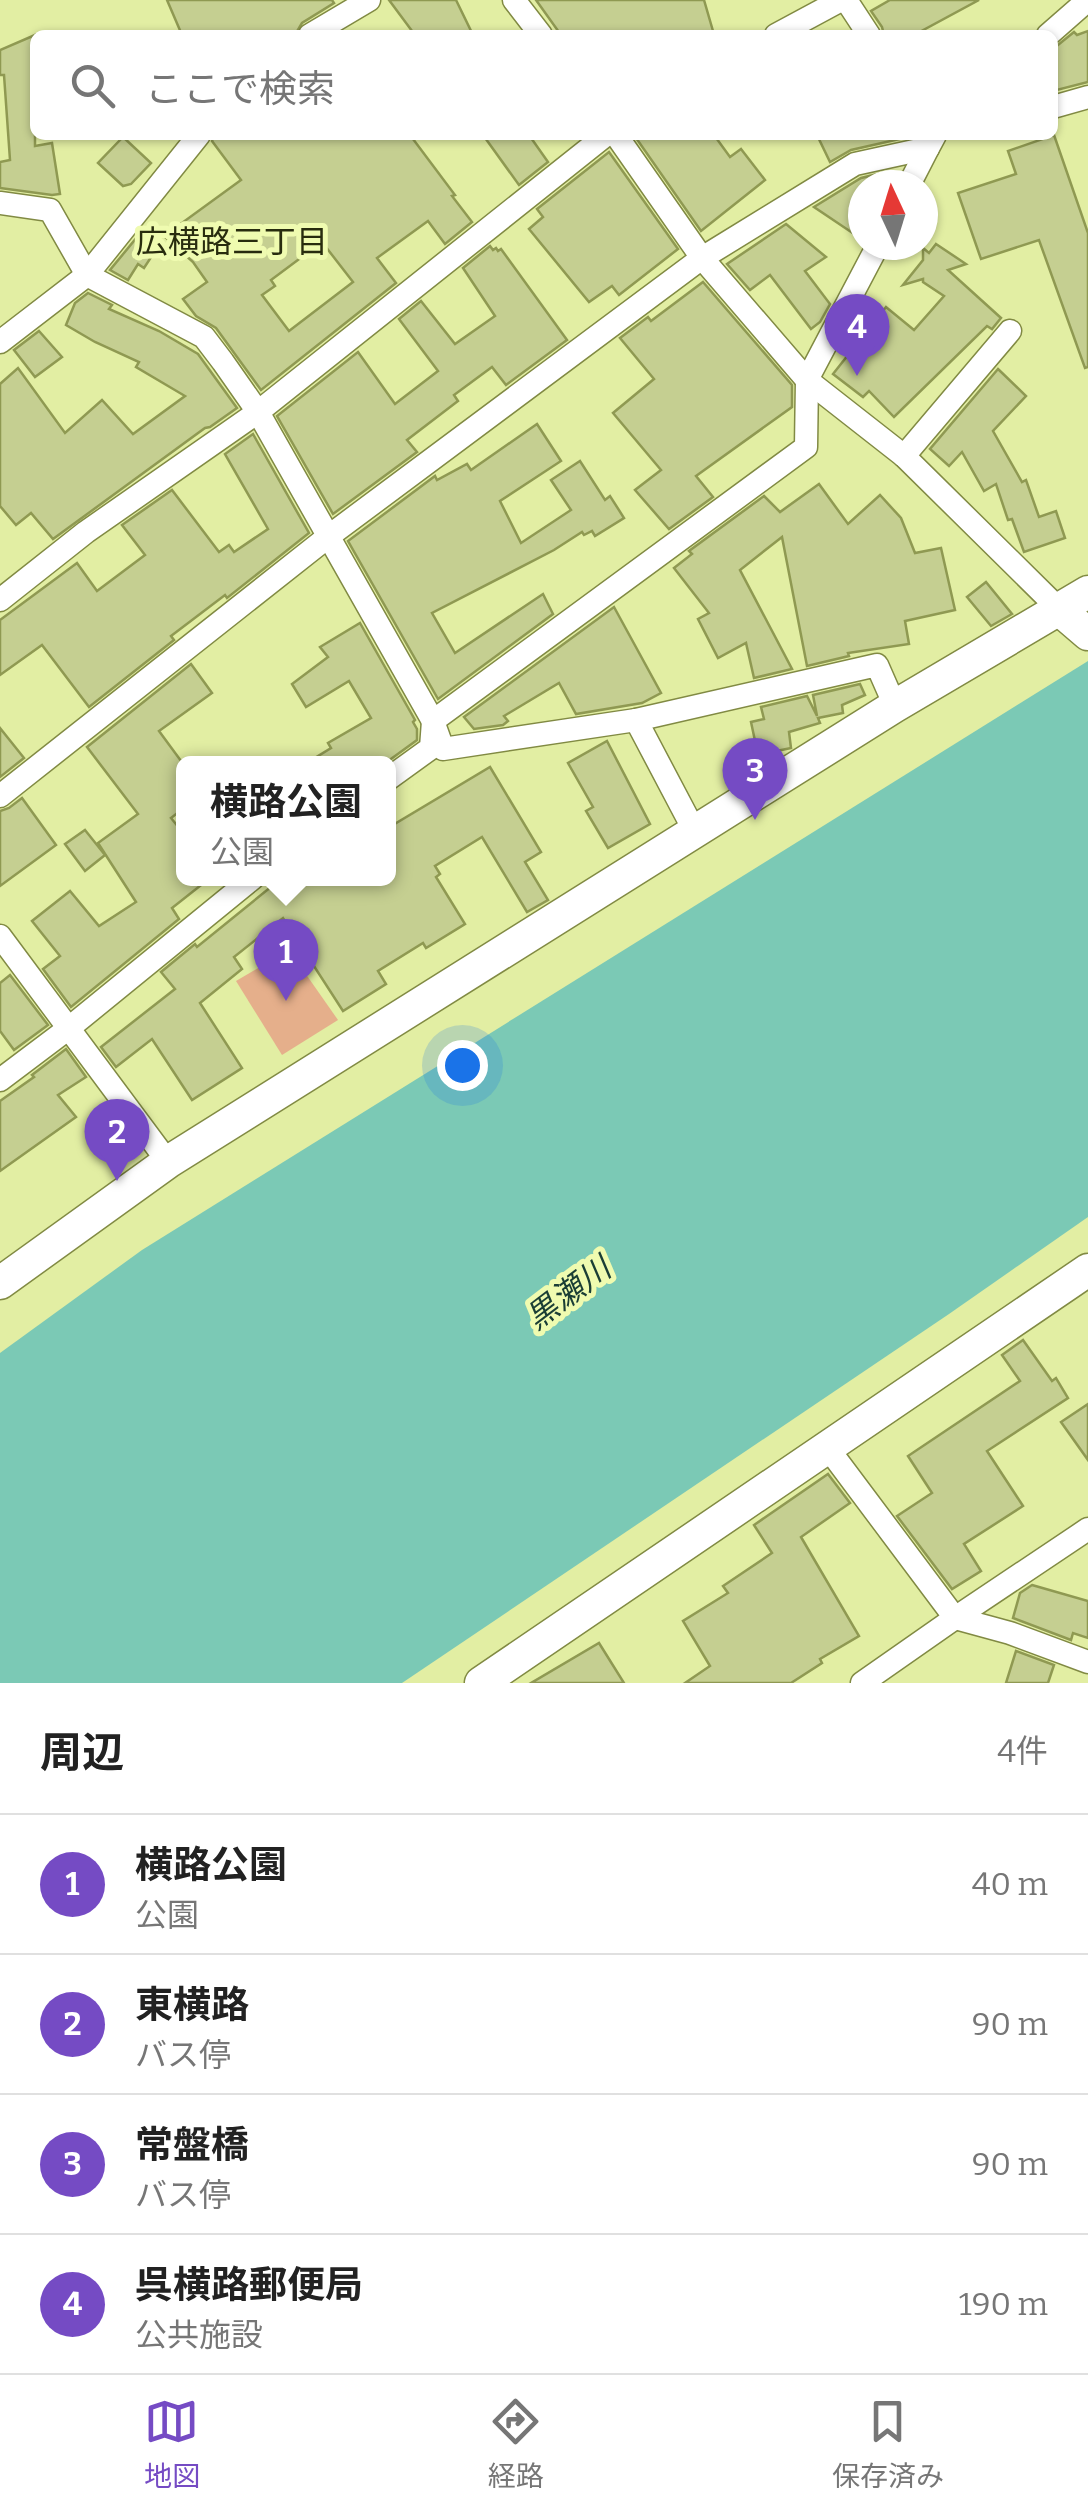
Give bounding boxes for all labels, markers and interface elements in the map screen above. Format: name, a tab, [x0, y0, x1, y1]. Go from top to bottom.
search box	[30, 30, 1058, 140]
icon: search	[65, 58, 120, 113]
text: ここで検索	[145, 66, 335, 112]
north arrow	[848, 170, 938, 260]
district label: 広横路三丁目	[136, 223, 328, 261]
pin: 4	[824, 294, 890, 376]
pin: 3	[722, 738, 788, 820]
popup	[176, 756, 396, 886]
text: 横路公園	[210, 779, 362, 825]
text: 公園	[210, 833, 274, 871]
pin: 1	[254, 918, 318, 1001]
your location	[437, 1040, 488, 1091]
pin: 2	[84, 1098, 150, 1181]
water label: 黒瀬川	[518, 1247, 620, 1337]
text: 周辺	[40, 1728, 124, 1778]
text: 4件	[997, 1732, 1048, 1770]
text: 横路公園	[135, 1842, 287, 1888]
text: 1	[66, 1865, 79, 1903]
text: 40 m	[972, 1865, 1048, 1903]
text: 公園	[135, 1896, 199, 1934]
text: 東横路	[135, 1982, 249, 2028]
text: 2	[63, 2005, 82, 2043]
text: 90 m	[972, 2005, 1048, 2043]
text: バス停	[135, 2036, 231, 2074]
text: 常盤橋	[135, 2122, 249, 2168]
text: 3	[63, 2145, 82, 2183]
text: 90 m	[972, 2145, 1048, 2183]
text: バス停	[135, 2176, 231, 2214]
text: 呉横路郵便局	[135, 2262, 363, 2308]
text: 4	[63, 2285, 82, 2323]
text: 190 m	[959, 2285, 1048, 2323]
text: 公共施設	[135, 2316, 263, 2354]
tab: 地図	[144, 2394, 200, 2494]
tab: 経路	[488, 2394, 544, 2494]
tab: 保存済み	[832, 2394, 944, 2494]

